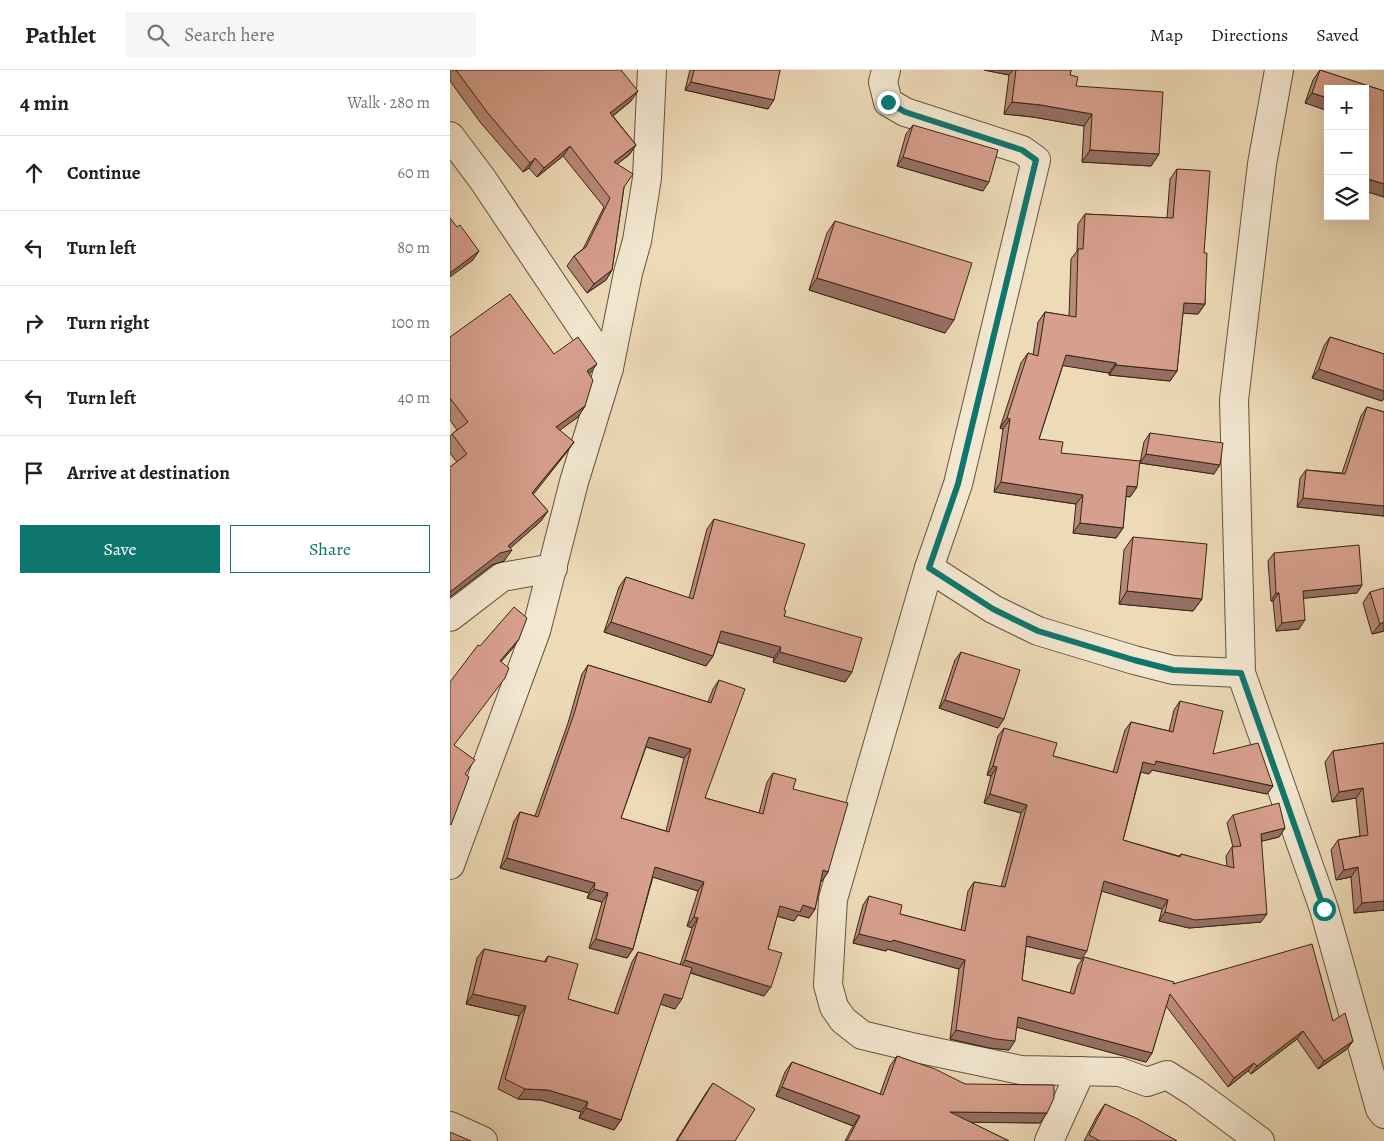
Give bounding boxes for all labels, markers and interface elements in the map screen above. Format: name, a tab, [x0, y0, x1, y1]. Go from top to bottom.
search box	[126, 12, 476, 57]
text: Pathlet	[25, 19, 96, 51]
icon: search	[144, 21, 172, 49]
text: Search here	[184, 22, 275, 48]
text: Map	[1150, 23, 1183, 47]
text: Directions	[1211, 23, 1288, 47]
text: Saved	[1316, 23, 1359, 47]
map controls	[1324, 85, 1369, 220]
button: +	[1324, 85, 1369, 130]
text: 4 min	[20, 89, 69, 117]
route end	[877, 91, 900, 114]
text: Walk · 280 m	[347, 92, 430, 114]
button: −	[1324, 130, 1369, 175]
icon: ahead	[20, 159, 48, 187]
text: Continue	[67, 160, 141, 186]
text: 60 m	[398, 162, 430, 184]
button: layers	[1324, 175, 1369, 220]
icon: left	[20, 234, 48, 262]
text: Turn left	[67, 235, 136, 261]
text: 80 m	[397, 237, 430, 259]
icon: right	[20, 309, 48, 337]
text: Turn right	[67, 310, 149, 336]
text: 100 m	[391, 312, 430, 334]
icon: left	[20, 384, 48, 412]
text: Turn left	[67, 385, 136, 411]
text: 40 m	[398, 387, 430, 409]
icon: arrive	[20, 459, 48, 487]
text: Arrive at destination	[67, 460, 230, 486]
button: Save	[20, 525, 220, 573]
button: Share	[230, 525, 430, 573]
route start	[1313, 898, 1336, 921]

